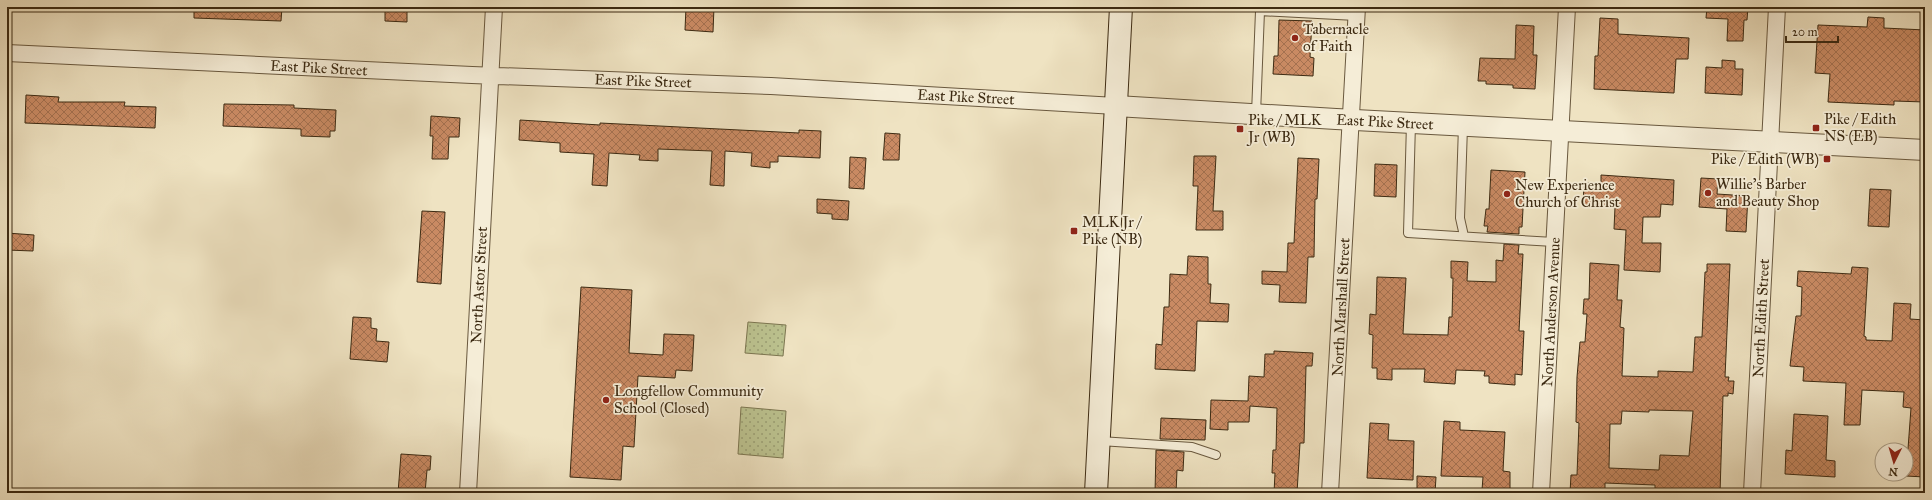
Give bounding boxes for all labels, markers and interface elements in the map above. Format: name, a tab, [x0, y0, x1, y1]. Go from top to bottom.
scale bar	[1786, 18, 1838, 44]
place label: Tabernacle of Faith	[1303, 20, 1369, 55]
text: 20 m	[1792, 25, 1818, 39]
marker: Tabernacle of Faith	[1290, 33, 1300, 43]
street label: East Pike Street	[270, 56, 369, 80]
street label: East Pike Street	[594, 70, 693, 92]
street label: East Pike Street	[917, 85, 1016, 109]
street label: East Pike Street	[1336, 110, 1435, 134]
place label: Pike / Edith NS (EB)	[1824, 110, 1897, 146]
place label: Pike / MLK Jr (WB)	[1246, 111, 1322, 147]
marker: Pike / Edith NS (EB)	[1811, 123, 1821, 133]
marker: Pike / MLK Jr (WB)	[1235, 124, 1245, 134]
place label: Pike / Edith (WB)	[1711, 150, 1819, 169]
marker: Pike / Edith (WB)	[1822, 154, 1832, 164]
place label: Willie's Barber and Beauty Shop	[1716, 175, 1819, 210]
place label: New Experience Church of Christ	[1515, 176, 1621, 211]
marker: Willie's Barber and Beauty Shop	[1703, 188, 1713, 198]
marker: New Experience Church of Christ	[1502, 189, 1512, 199]
place label: MLK Jr / Pike (NB)	[1082, 213, 1143, 249]
street label: North Astor Street	[467, 225, 491, 344]
marker: MLK Jr / Pike (NB)	[1069, 226, 1079, 236]
street label: North Marshall Street	[1328, 237, 1354, 377]
street label: North Anderson Avenue	[1538, 237, 1564, 387]
street label: North Edith Street	[1749, 257, 1773, 378]
place label: Longfellow Community School (Closed)	[614, 382, 764, 418]
marker: Longfellow Community School (Closed)	[601, 395, 611, 405]
north arrow	[1874, 442, 1914, 482]
text: N	[1887, 465, 1898, 478]

